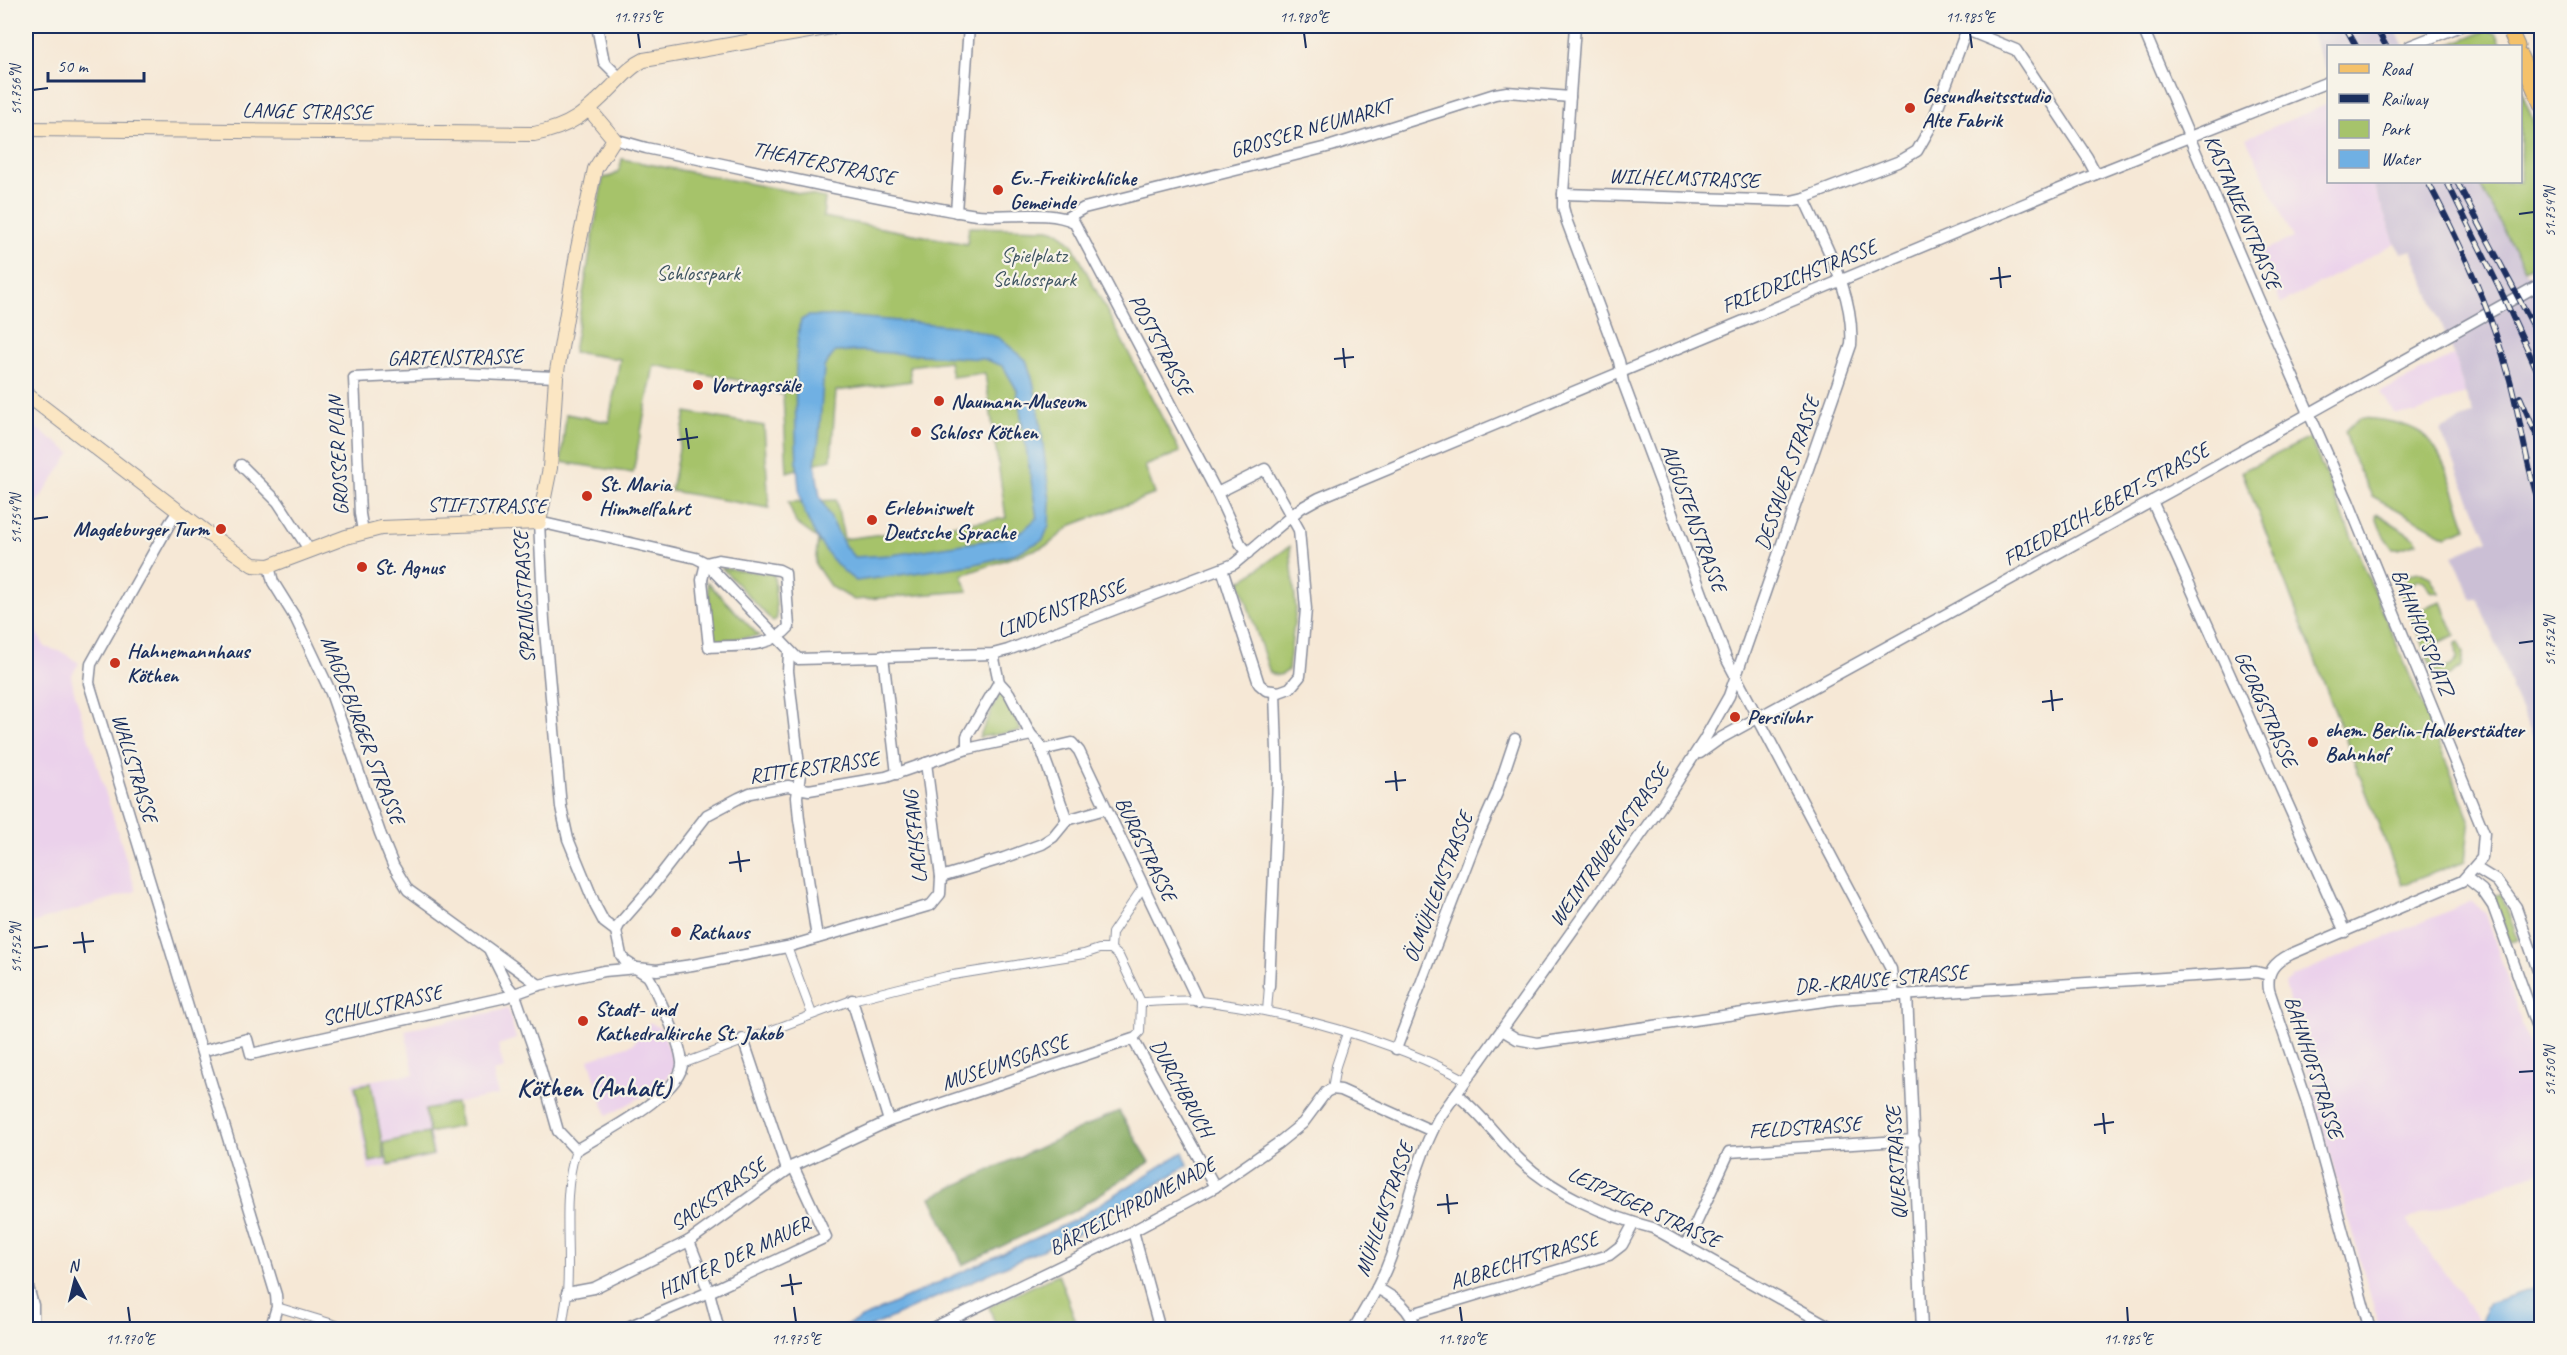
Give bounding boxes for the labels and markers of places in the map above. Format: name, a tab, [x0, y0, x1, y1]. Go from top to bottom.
place label: Gesundheitsstudio Alte Fabrik	[1922, 83, 2052, 133]
marker: Gesundheitsstudio Alte Fabrik	[1903, 101, 1917, 115]
place label: Ev.-Freikirchliche Gemeinde	[1010, 165, 1138, 215]
marker: Ev.-Freikirchliche Gemeinde	[991, 183, 1005, 197]
place label: Vortragssäle	[710, 372, 802, 398]
marker: Vortragssäle	[691, 378, 705, 392]
place label: Naumann-Museum	[951, 388, 1087, 414]
marker: Naumann-Museum	[932, 394, 946, 408]
place label: Schloss Köthen	[928, 419, 1039, 445]
marker: Schloss Köthen	[909, 425, 923, 439]
place label: St. Maria Himmelfahrt	[599, 471, 692, 521]
marker: St. Maria Himmelfahrt	[580, 489, 594, 503]
place label: Erlebniswelt Deutsche Sprache	[884, 495, 1017, 545]
marker: Erlebniswelt Deutsche Sprache	[865, 513, 879, 527]
place label: Magdeburger Turm	[73, 516, 210, 542]
marker: Magdeburger Turm	[214, 522, 228, 536]
place label: St. Agnus	[374, 554, 447, 580]
marker: St. Agnus	[355, 560, 369, 574]
place label: Hahnemannhaus Köthen	[127, 638, 252, 688]
marker: Hahnemannhaus Köthen	[108, 656, 122, 670]
place label: Persiluhr	[1747, 704, 1814, 730]
marker: Persiluhr	[1728, 710, 1742, 724]
place label: ehem. Berlin-Halberstädter Bahnhof	[2325, 717, 2526, 767]
marker: ehem. Berlin-Halberstädter Bahnhof	[2306, 735, 2320, 749]
place label: Rathaus	[688, 919, 752, 945]
marker: Rathaus	[669, 925, 683, 939]
place label: Stadt- und Kathedralkirche St. Jakob	[595, 996, 785, 1046]
marker: Stadt- und Kathedralkirche St. Jakob	[576, 1014, 590, 1028]

